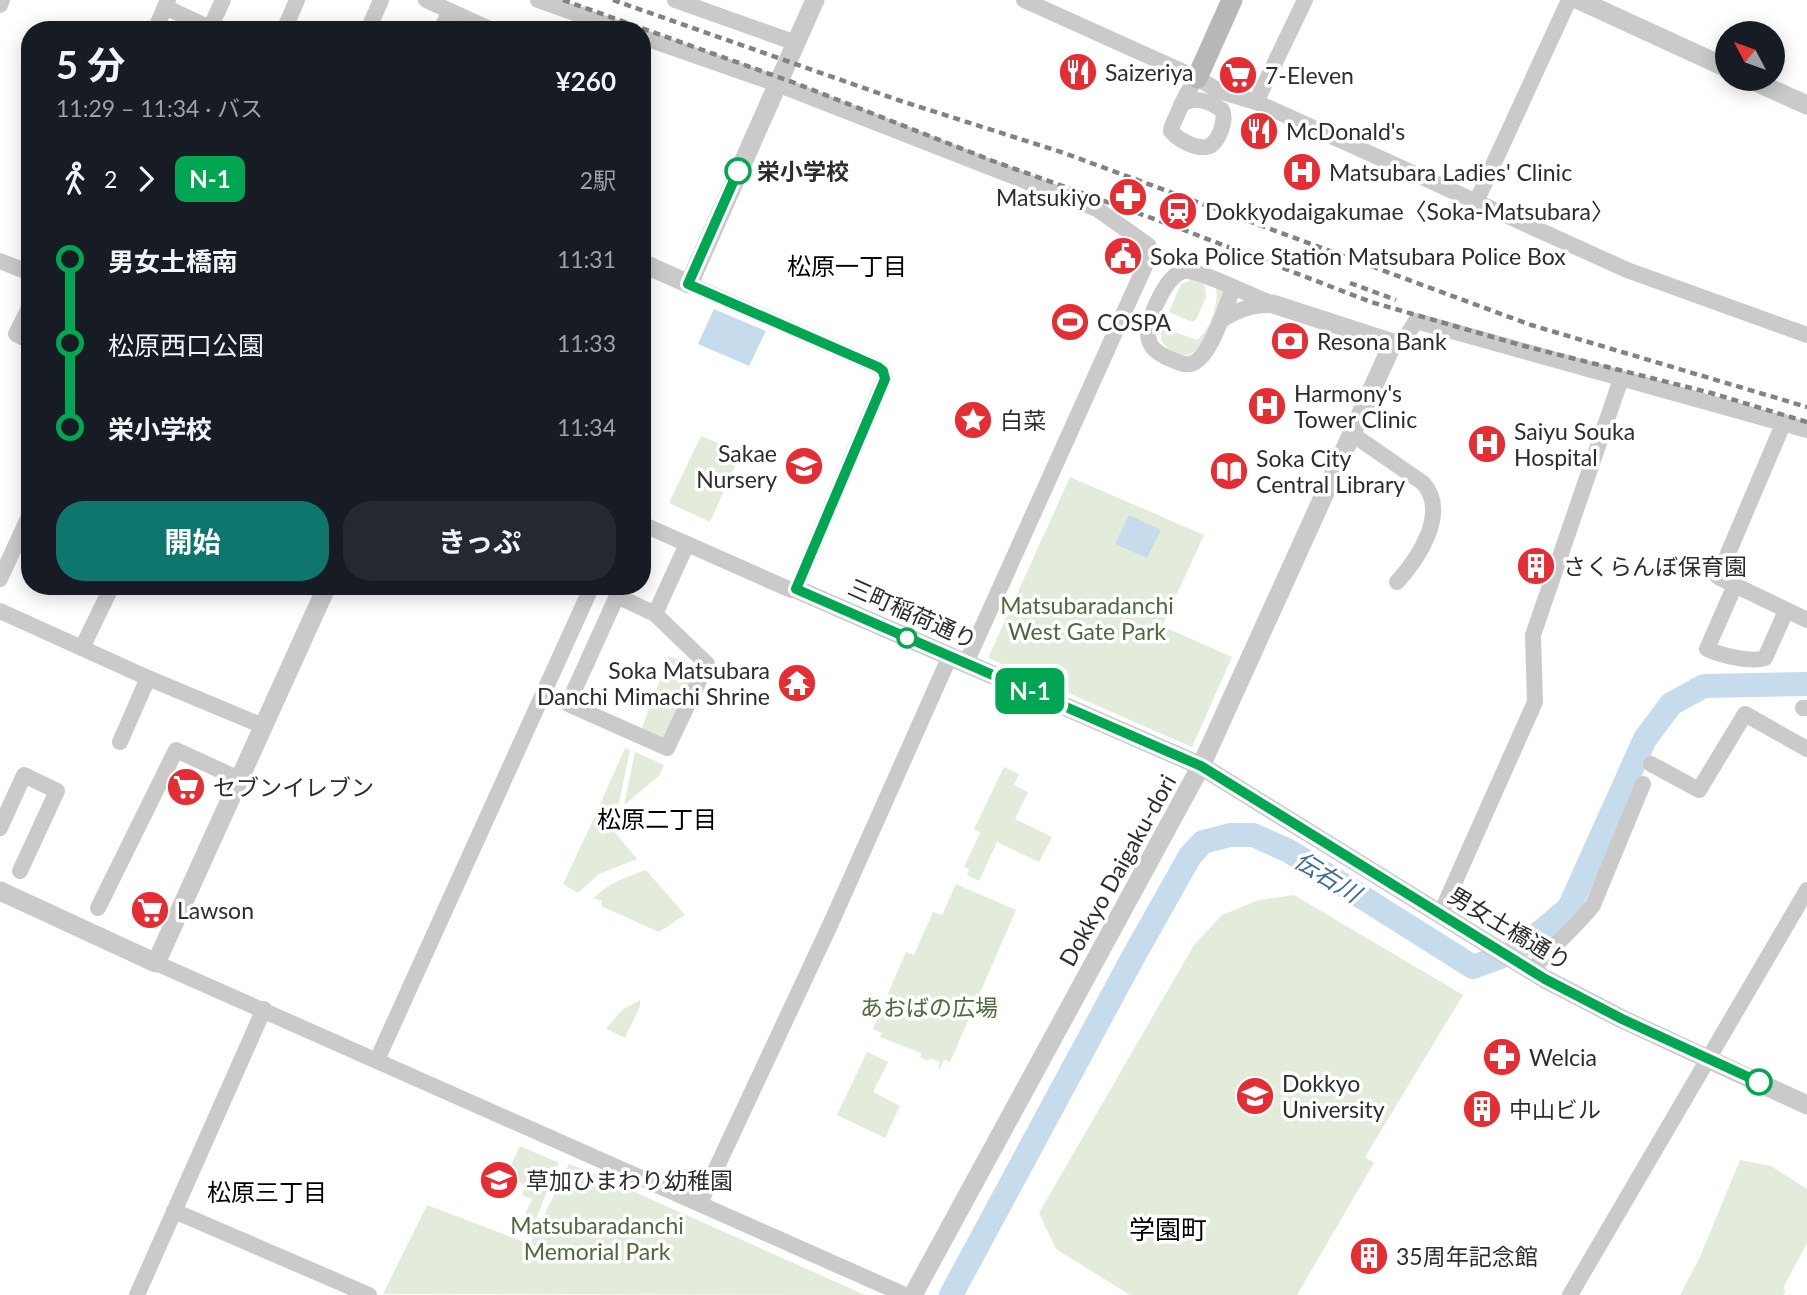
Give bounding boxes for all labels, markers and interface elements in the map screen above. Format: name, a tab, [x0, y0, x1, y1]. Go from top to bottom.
north arrow	[1715, 21, 1785, 91]
map controls	[1715, 21, 1785, 91]
text: 5 分	[56, 41, 125, 87]
restaurant icon: Saizeriya	[1057, 51, 1099, 93]
supermarket icon: 7-Eleven	[1217, 54, 1259, 96]
place label: Saizeriya	[1105, 58, 1194, 86]
place label: 7-Eleven	[1265, 61, 1354, 89]
text: ¥260	[556, 65, 616, 97]
text: 11:29 – 11:34 · バス	[56, 94, 263, 122]
restaurant icon: McDonald's	[1238, 110, 1280, 152]
place label: McDonald's	[1286, 117, 1405, 145]
hospital icon: Matsubara Ladies' Clinic	[1281, 151, 1323, 193]
place label: 栄小学校	[757, 157, 849, 185]
marker: 栄小学校	[725, 158, 751, 184]
place label: Matsubara Ladies' Clinic	[1329, 158, 1572, 186]
icon: walk	[56, 160, 94, 198]
icon: forward	[127, 160, 165, 198]
text: N-1	[189, 164, 231, 193]
text: 2	[104, 165, 117, 193]
text: 2駅	[580, 166, 616, 194]
pharmacy icon: Matsukiyo	[1107, 176, 1149, 218]
place label: Matsukiyo	[996, 183, 1101, 211]
station icon: Dokkyodaigakumae〈Soka-Matsubara〉	[1157, 190, 1199, 232]
place label: Dokkyodaigakumae〈Soka-Matsubara〉	[1205, 197, 1614, 225]
public building icon: Soka Police Station Matsubara Police Box	[1102, 235, 1144, 277]
place label: Soka Police Station Matsubara Police Box	[1150, 242, 1566, 270]
text: 男女土橋南	[108, 245, 238, 277]
text: 11:31	[557, 245, 616, 273]
district label: 松原一丁目	[787, 251, 907, 280]
sports icon: COSPA	[1049, 301, 1091, 343]
place label: COSPA	[1097, 308, 1172, 336]
bank icon: Resona Bank	[1269, 320, 1311, 362]
place label: Resona Bank	[1317, 327, 1447, 355]
text: 松原西口公園	[108, 329, 264, 361]
text: 11:33	[557, 329, 616, 357]
place label: Harmony's Tower Clinic	[1294, 379, 1417, 433]
hospital icon: Harmony's Tower Clinic	[1246, 385, 1288, 427]
place icon: 白菜	[952, 399, 994, 441]
place label: 白菜	[1000, 406, 1046, 434]
text: 栄小学校	[108, 413, 212, 445]
text: 11:34	[557, 413, 616, 441]
place label: Saiyu Souka Hospital	[1514, 417, 1635, 471]
hospital icon: Saiyu Souka Hospital	[1466, 423, 1508, 465]
place label: Sakae Nursery	[696, 439, 777, 493]
place label: Soka City Central Library	[1256, 444, 1405, 498]
school or university icon: Sakae Nursery	[783, 445, 825, 487]
library icon: Soka City Central Library	[1208, 450, 1250, 492]
button: 開始	[56, 501, 329, 581]
button: きっぷ	[343, 501, 616, 581]
building icon: さくらんぼ保育園	[1515, 545, 1557, 587]
place label: さくらんぼ保育園	[1563, 552, 1747, 580]
street label: 三町稲荷通り	[844, 572, 982, 654]
park label: Matsubaradanchi West Gate Park	[1000, 591, 1174, 645]
unlabelled marker	[897, 628, 917, 648]
place label: Soka Matsubara Danchi Mimachi Shrine	[537, 656, 770, 710]
temple icon: Soka Matsubara Danchi Mimachi Shrine	[776, 662, 818, 704]
line badge: N-1	[990, 668, 1070, 714]
text: N-1	[1009, 676, 1051, 705]
supermarket icon: セブンイレブン	[165, 766, 207, 808]
street label: Dokkyo Daigaku-dori	[1053, 769, 1181, 971]
place label: セブンイレブン	[213, 773, 374, 801]
district label: 松原二丁目	[597, 804, 717, 833]
water label: 伝右川	[1290, 845, 1369, 909]
street label: 男女土橋通り	[1444, 880, 1576, 976]
supermarket icon: Lawson	[129, 889, 171, 931]
place label: Lawson	[177, 896, 254, 924]
park label: あおばの広場	[860, 993, 998, 1021]
pharmacy icon: Welcia	[1481, 1036, 1523, 1078]
place label: Welcia	[1529, 1043, 1597, 1071]
place label: Dokkyo University	[1282, 1069, 1385, 1123]
unlabelled marker	[1746, 1069, 1772, 1095]
school or university icon: Dokkyo University	[1234, 1075, 1276, 1117]
building icon: 中山ビル	[1461, 1088, 1503, 1130]
place label: 中山ビル	[1509, 1095, 1601, 1123]
school or university icon: 草加ひまわり幼稚園	[478, 1159, 520, 1201]
place label: 草加ひまわり幼稚園	[526, 1166, 733, 1194]
district label: 松原三丁目	[207, 1177, 327, 1206]
park label: Matsubaradanchi Memorial Park	[510, 1211, 684, 1265]
district label: 学園町	[1129, 1213, 1207, 1245]
building icon: 35周年記念館	[1348, 1235, 1390, 1277]
place label: 35周年記念館	[1396, 1242, 1538, 1270]

